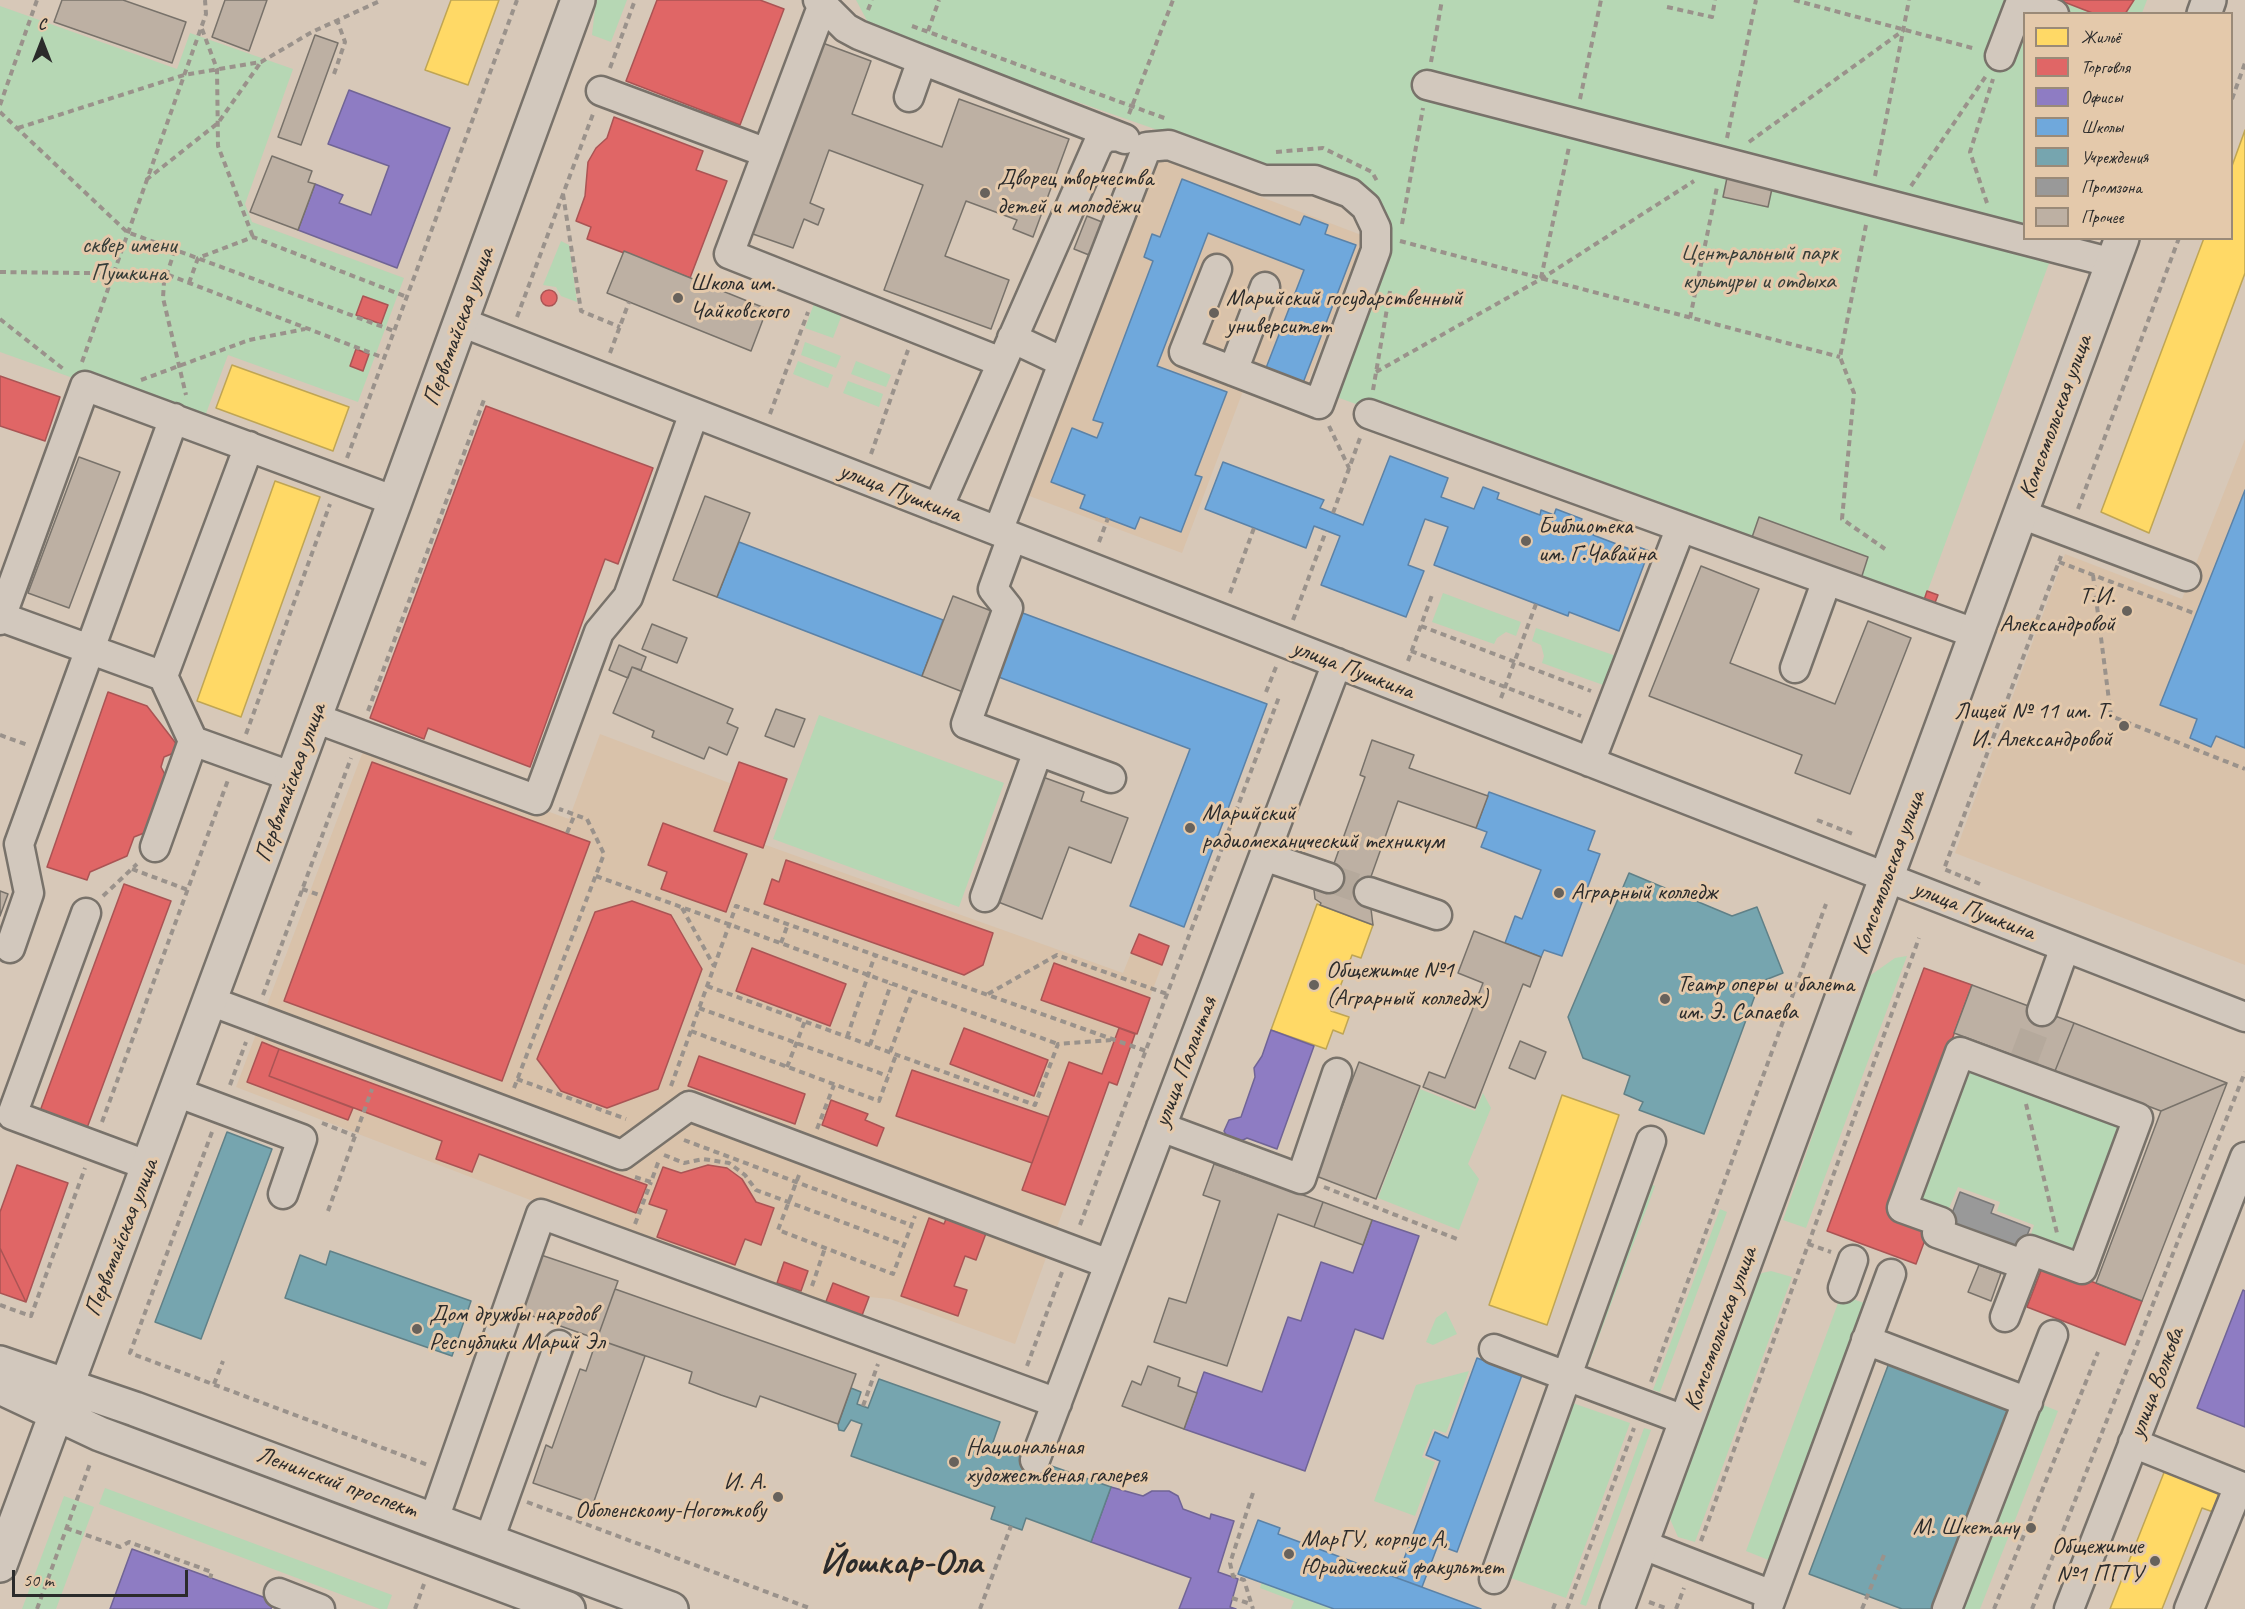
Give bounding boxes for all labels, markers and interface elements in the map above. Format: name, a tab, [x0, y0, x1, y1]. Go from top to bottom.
north arrow	[12, 12, 72, 72]
legend	[2023, 12, 2233, 240]
text: С	[38, 14, 46, 34]
text: Жильё	[2081, 26, 2120, 48]
text: Торговля	[2081, 56, 2130, 78]
text: Офисы	[2081, 86, 2122, 108]
text: Школы	[2081, 116, 2123, 138]
text: Учреждения	[2081, 146, 2148, 168]
place label: Дворец творчества детей и молодёжи	[997, 165, 1153, 221]
text: Промзона	[2081, 176, 2142, 198]
marker: Дворец творчества детей и молодёжи	[978, 186, 992, 200]
text: Прочее	[2081, 206, 2123, 228]
park label: сквер имени Пушкина	[82, 232, 176, 288]
park label: Центральный парк культуры и отдыха	[1680, 240, 1838, 296]
street label: Первомайская улица	[417, 244, 501, 410]
place label: Школа им. Чайковского	[690, 270, 789, 326]
place label: Марийский государственный университет	[1226, 285, 1462, 341]
marker: Школа им. Чайковского	[671, 291, 685, 305]
marker: Марийский государственный университет	[1207, 306, 1221, 320]
street label: Комсомольская улица	[2013, 331, 2099, 503]
street label: улица Пушкина	[835, 457, 965, 529]
place label: Библиотека им. Г.Чавайна	[1538, 513, 1656, 569]
marker: Библиотека им. Г.Чавайна	[1519, 534, 1533, 548]
place label: Т.И. Александровой	[1999, 583, 2115, 639]
marker: Т.И. Александровой	[2120, 604, 2134, 618]
street label: улица Пушкина	[1288, 634, 1418, 706]
place label: Лицей № 11 им. Т. И. Александровой	[1954, 698, 2112, 754]
street label: Первомайская улица	[249, 700, 333, 866]
marker: Лицей № 11 им. Т. И. Александровой	[2117, 719, 2131, 733]
street label: Комсомольская улица	[1846, 787, 1932, 959]
place label: Марийский радиомеханический техникум	[1202, 800, 1444, 856]
marker: Марийский радиомеханический техникум	[1183, 821, 1197, 835]
street label: улица Пушкина	[1909, 875, 2039, 947]
place label: Аграрный колледж	[1571, 879, 1717, 907]
marker: Аграрный колледж	[1552, 886, 1566, 900]
place label: Общежитие №1 (Аграрный колледж)	[1326, 957, 1488, 1013]
place label: Театр оперы и балета им. Э. Сапаева	[1677, 971, 1854, 1027]
marker: Общежитие №1 (Аграрный колледж)	[1307, 978, 1321, 992]
marker: Театр оперы и балета им. Э. Сапаева	[1658, 992, 1672, 1006]
street label: улица Палантая	[1148, 993, 1224, 1131]
street label: Первомайская улица	[79, 1155, 165, 1321]
street label: Комсомольская улица	[1678, 1243, 1764, 1415]
place label: Дом дружбы народов Республики Марий Эл	[429, 1301, 605, 1357]
marker: Дом дружбы народов Республики Марий Эл	[410, 1322, 424, 1336]
street label: улица Волкова	[2123, 1324, 2191, 1442]
place label: Национальная художественая галерея	[966, 1434, 1147, 1490]
street label: Ленинский проспект	[252, 1441, 422, 1525]
marker: Национальная художественая галерея	[947, 1455, 961, 1469]
place label: И. А. Оболенскому-Ноготкову	[575, 1469, 766, 1525]
marker: И. А. Оболенскому-Ноготкову	[771, 1490, 785, 1504]
place label: М. Шкетану	[1913, 1514, 2019, 1542]
marker: М. Шкетану	[2024, 1521, 2038, 1535]
place label: МарГУ, корпус А, Юридический факультет	[1301, 1526, 1504, 1582]
place label: Общежитие №1 ПГТУ	[2052, 1533, 2143, 1589]
district label: Йошкар-Ола	[820, 1542, 982, 1586]
marker: МарГУ, корпус А, Юридический факультет	[1282, 1547, 1296, 1561]
marker: Общежитие №1 ПГТУ	[2148, 1554, 2162, 1568]
scale bar	[15, 1558, 190, 1596]
text: 50 m	[23, 1569, 54, 1591]

